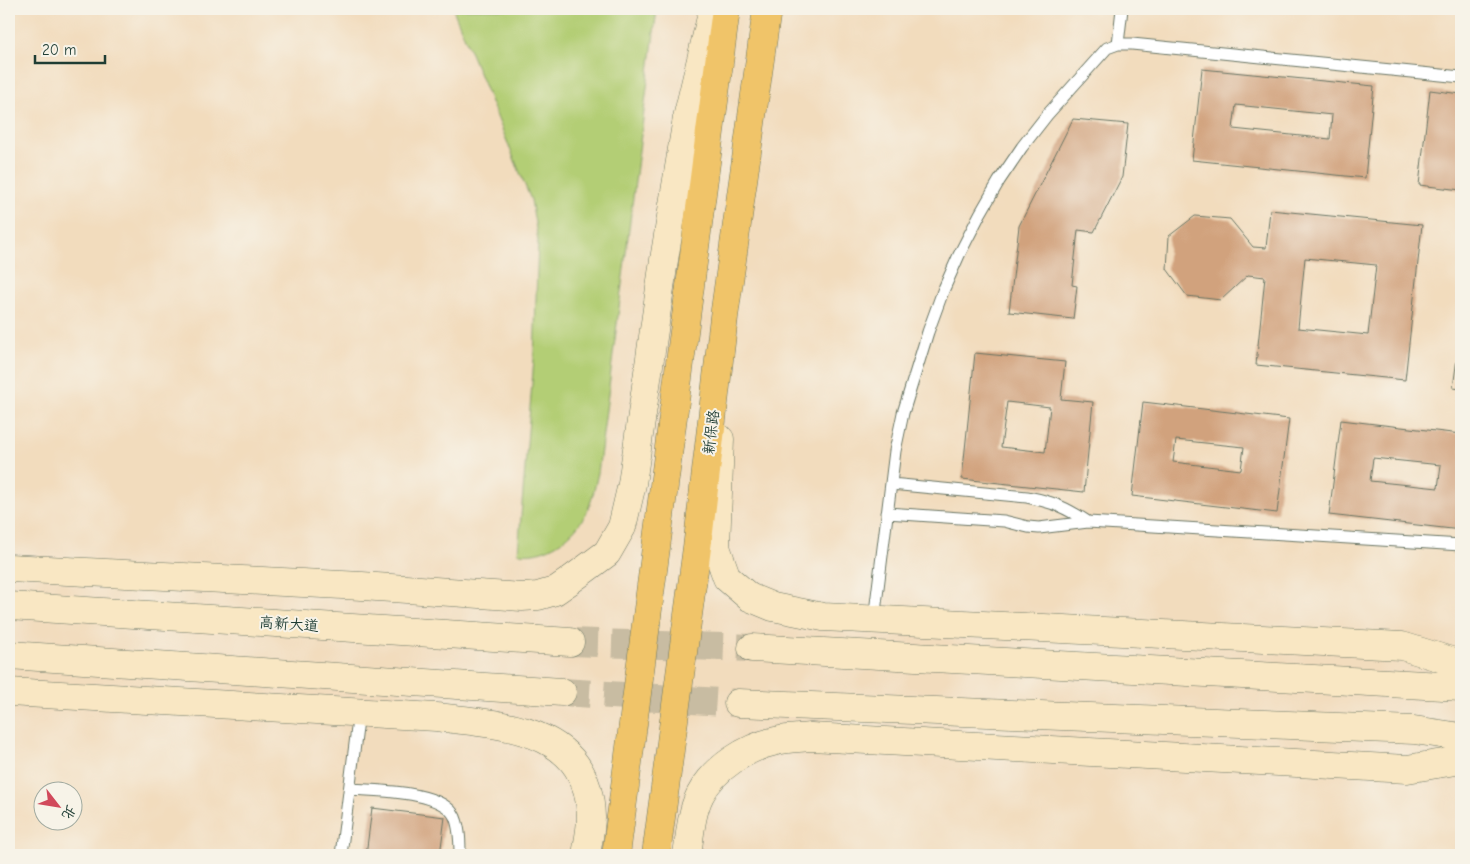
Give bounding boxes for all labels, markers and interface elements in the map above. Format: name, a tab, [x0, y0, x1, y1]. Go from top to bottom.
scale bar	[35, 32, 105, 64]
text: 20 m	[42, 41, 76, 59]
street label: 新保路	[699, 409, 723, 455]
street label: 高新大道	[258, 613, 320, 635]
north arrow	[32, 782, 82, 832]
text: 北	[58, 802, 80, 823]

